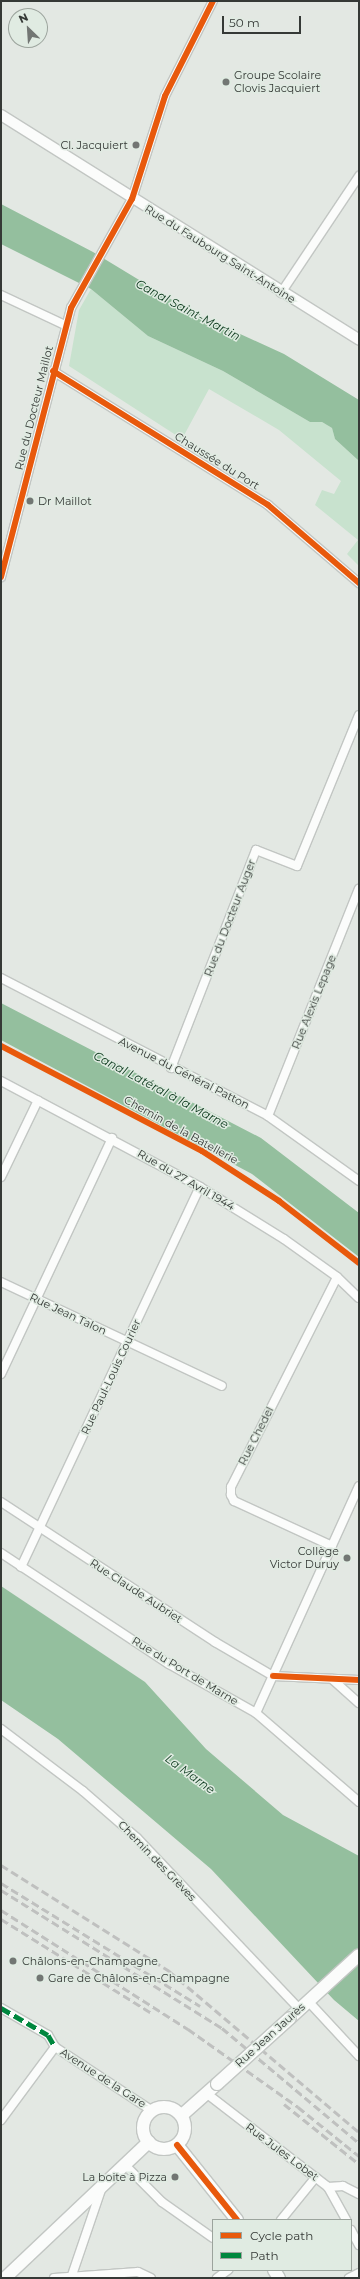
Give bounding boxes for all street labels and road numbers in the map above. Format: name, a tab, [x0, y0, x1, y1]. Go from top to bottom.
street label: Rue du Faubourg Saint-Antoine	[142, 202, 298, 306]
street label: Rue du Docteur Maillot	[12, 344, 56, 472]
street label: Chaussée du Port	[172, 430, 262, 492]
street label: Rue du Docteur Auger	[202, 858, 258, 978]
street label: Rue Alexis Lepage	[289, 953, 339, 1051]
street label: Avenue du Général Patton	[117, 1034, 251, 1112]
street label: Chemin de la Batellerie	[122, 1093, 240, 1167]
street label: Rue du 27 Avril 1944	[135, 1147, 237, 1213]
street label: Rue Jean Talon	[27, 1290, 109, 1338]
street label: Rue Paul-Louis Courier	[78, 1317, 144, 1437]
street label: Rue Chedel	[236, 1405, 276, 1467]
street label: Rue Claude Aubriet	[87, 1556, 185, 1626]
street label: Rue du Port de Marne	[129, 1634, 241, 1708]
street label: Chemin des Grèves	[115, 1818, 199, 1904]
street label: Rue Jean Jaurès	[232, 2000, 308, 2070]
street label: Avenue de la Gare	[58, 2045, 148, 2111]
street label: Rue Jules Lobet	[243, 2120, 321, 2184]

